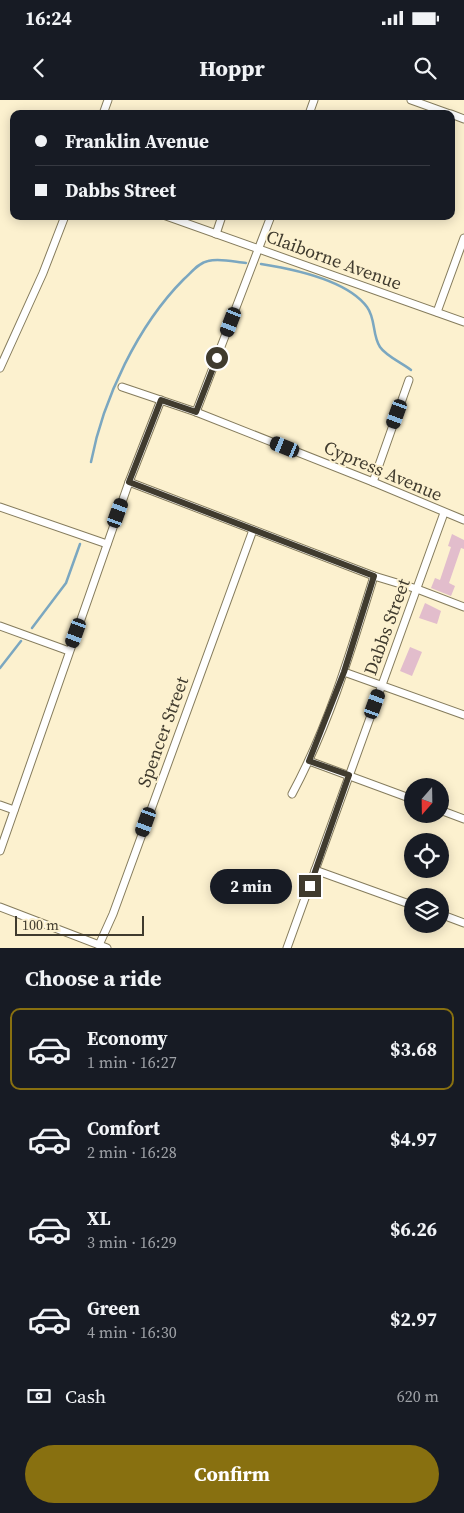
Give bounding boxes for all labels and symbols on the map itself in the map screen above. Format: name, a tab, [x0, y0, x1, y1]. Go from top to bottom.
street label: Claiborne Avenue	[263, 223, 405, 296]
car	[218, 305, 243, 339]
route start	[206, 347, 228, 369]
car	[384, 397, 409, 431]
car	[268, 434, 301, 460]
street label: Cypress Avenue	[320, 434, 446, 507]
car	[105, 496, 130, 530]
street label: Dabbs Street	[357, 575, 416, 679]
car	[63, 616, 88, 650]
street label: Spencer Street	[131, 673, 194, 791]
car	[362, 687, 387, 721]
north arrow	[404, 778, 449, 822]
car	[133, 805, 158, 839]
callout: 2 min	[210, 868, 292, 904]
route end	[299, 875, 321, 897]
scale bar	[15, 913, 144, 936]

